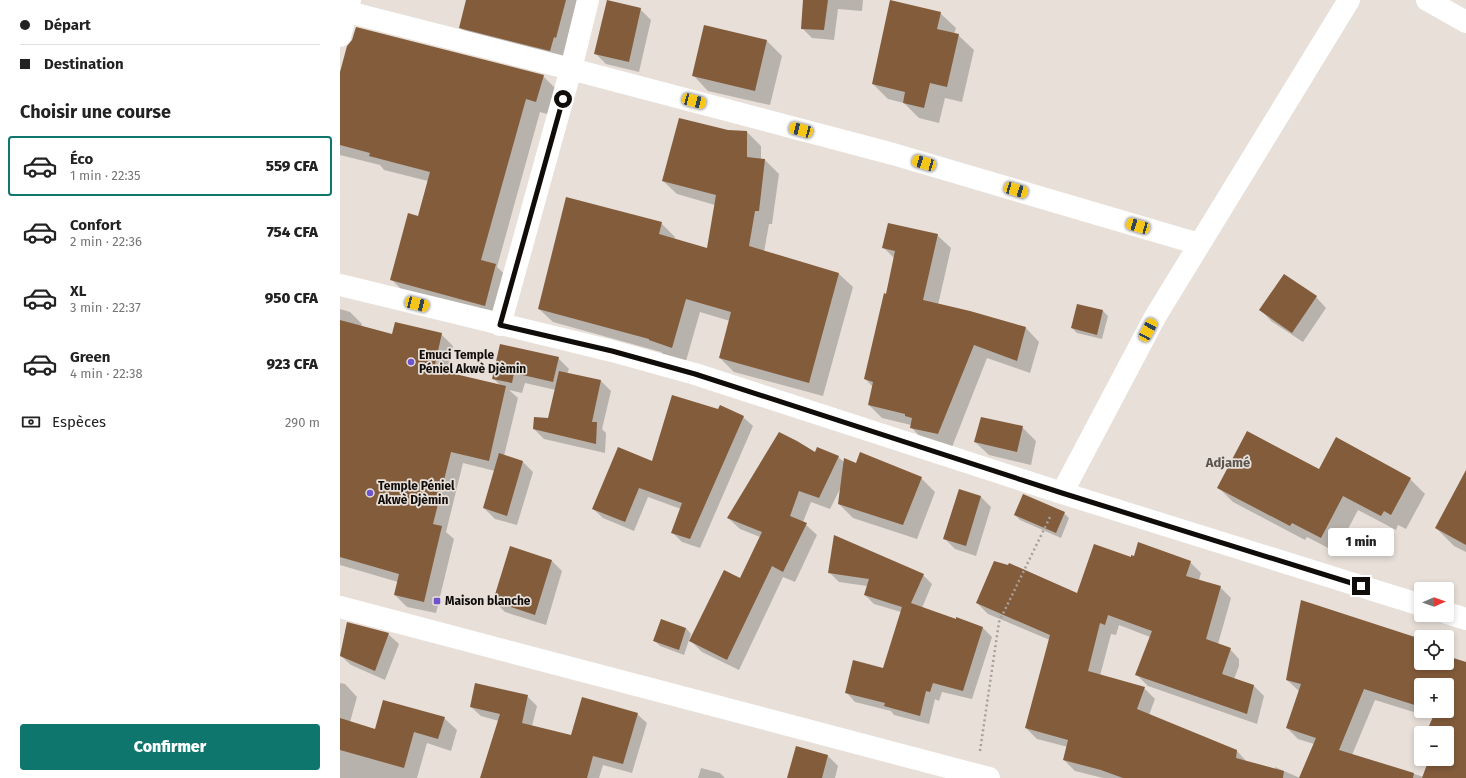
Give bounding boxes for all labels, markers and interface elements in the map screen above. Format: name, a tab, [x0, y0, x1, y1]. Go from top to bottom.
text: Départ	[44, 16, 91, 34]
text: Destination	[44, 55, 124, 73]
route start	[554, 90, 572, 108]
car	[681, 92, 707, 110]
text: Choisir une course	[20, 101, 171, 123]
car	[788, 121, 814, 139]
icon: car	[22, 148, 58, 184]
text: Éco	[70, 150, 93, 168]
car	[911, 154, 937, 172]
text: 559 CFA	[266, 157, 318, 175]
text: 1 min · 22:35	[70, 168, 141, 183]
car	[1003, 181, 1029, 199]
icon: car	[22, 214, 58, 250]
text: Confort	[70, 216, 122, 234]
car	[1125, 217, 1151, 235]
text: 754 CFA	[267, 223, 318, 241]
text: 2 min · 22:36	[70, 234, 142, 249]
icon: car	[22, 280, 58, 316]
text: XL	[70, 282, 86, 300]
text: 950 CFA	[265, 289, 318, 307]
car	[404, 295, 430, 313]
text: 3 min · 22:37	[70, 300, 141, 315]
car	[1137, 317, 1159, 343]
icon: car	[22, 346, 58, 382]
text: Green	[70, 348, 110, 366]
place label: Emuci Temple Péniel Akwè Djèmin	[419, 348, 526, 376]
text: 923 CFA	[266, 355, 318, 373]
marker: Emuci Temple Péniel Akwè Djèmin	[406, 357, 416, 367]
text: 4 min · 22:38	[70, 366, 143, 381]
icon: cash	[20, 411, 42, 433]
text: Espèces	[52, 413, 106, 431]
text: 290 m	[285, 415, 320, 430]
district label: Adjamé	[1205, 455, 1250, 470]
place label: Temple Péniel Akwè Djèmin	[377, 479, 455, 507]
marker: Temple Péniel Akwè Djèmin	[365, 488, 375, 498]
callout: 1 min	[1328, 528, 1394, 556]
text: 1 min	[1345, 534, 1377, 549]
route end	[1352, 577, 1370, 595]
north arrow	[1414, 582, 1454, 622]
map controls	[1414, 582, 1454, 766]
place label: Maison blanche	[445, 594, 531, 608]
marker: Maison blanche	[432, 596, 442, 606]
button: locate	[1414, 630, 1454, 670]
button: +	[1414, 678, 1454, 718]
button: Confirmer	[20, 724, 320, 770]
button: −	[1414, 726, 1454, 766]

